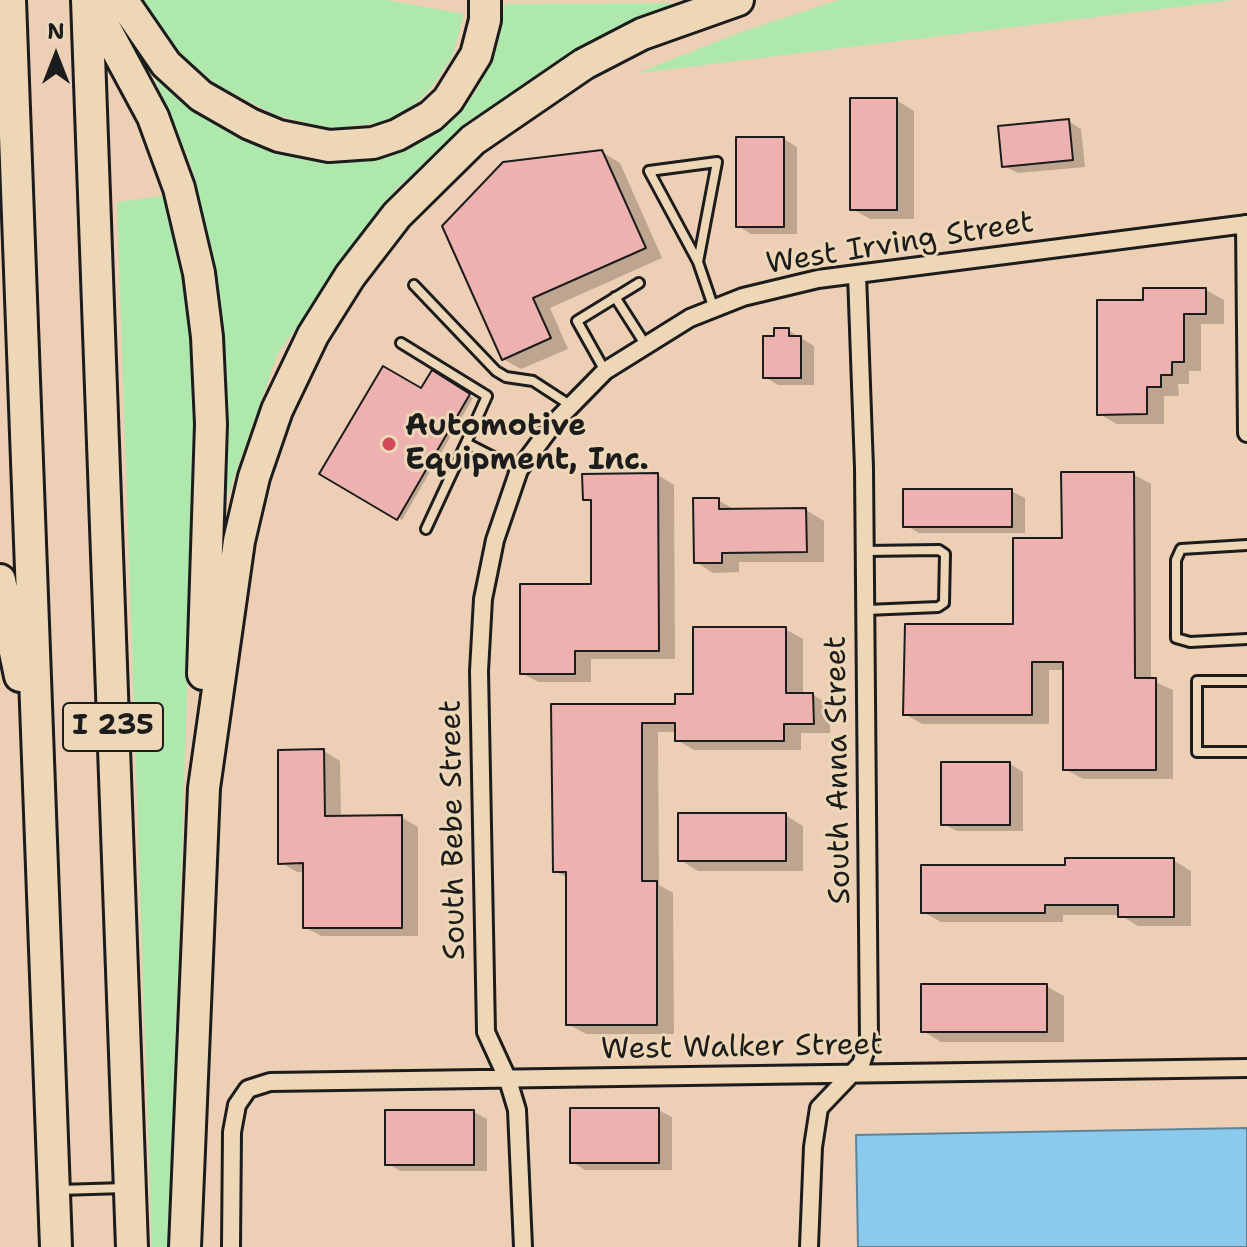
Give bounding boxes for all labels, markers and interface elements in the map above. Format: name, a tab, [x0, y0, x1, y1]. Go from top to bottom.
north arrow	[16, 16, 96, 96]
text: N	[47, 17, 65, 46]
street label: West Irving Street	[764, 205, 1036, 283]
place label: Automotive Equipment, Inc.	[405, 409, 649, 480]
marker: Automotive Equipment, Inc.	[380, 435, 398, 453]
street label: South Anna Street	[819, 635, 859, 905]
street label: South Bebe Street	[434, 699, 474, 961]
road number: I 235	[63, 703, 163, 751]
street label: West Walker Street	[601, 1028, 883, 1068]

